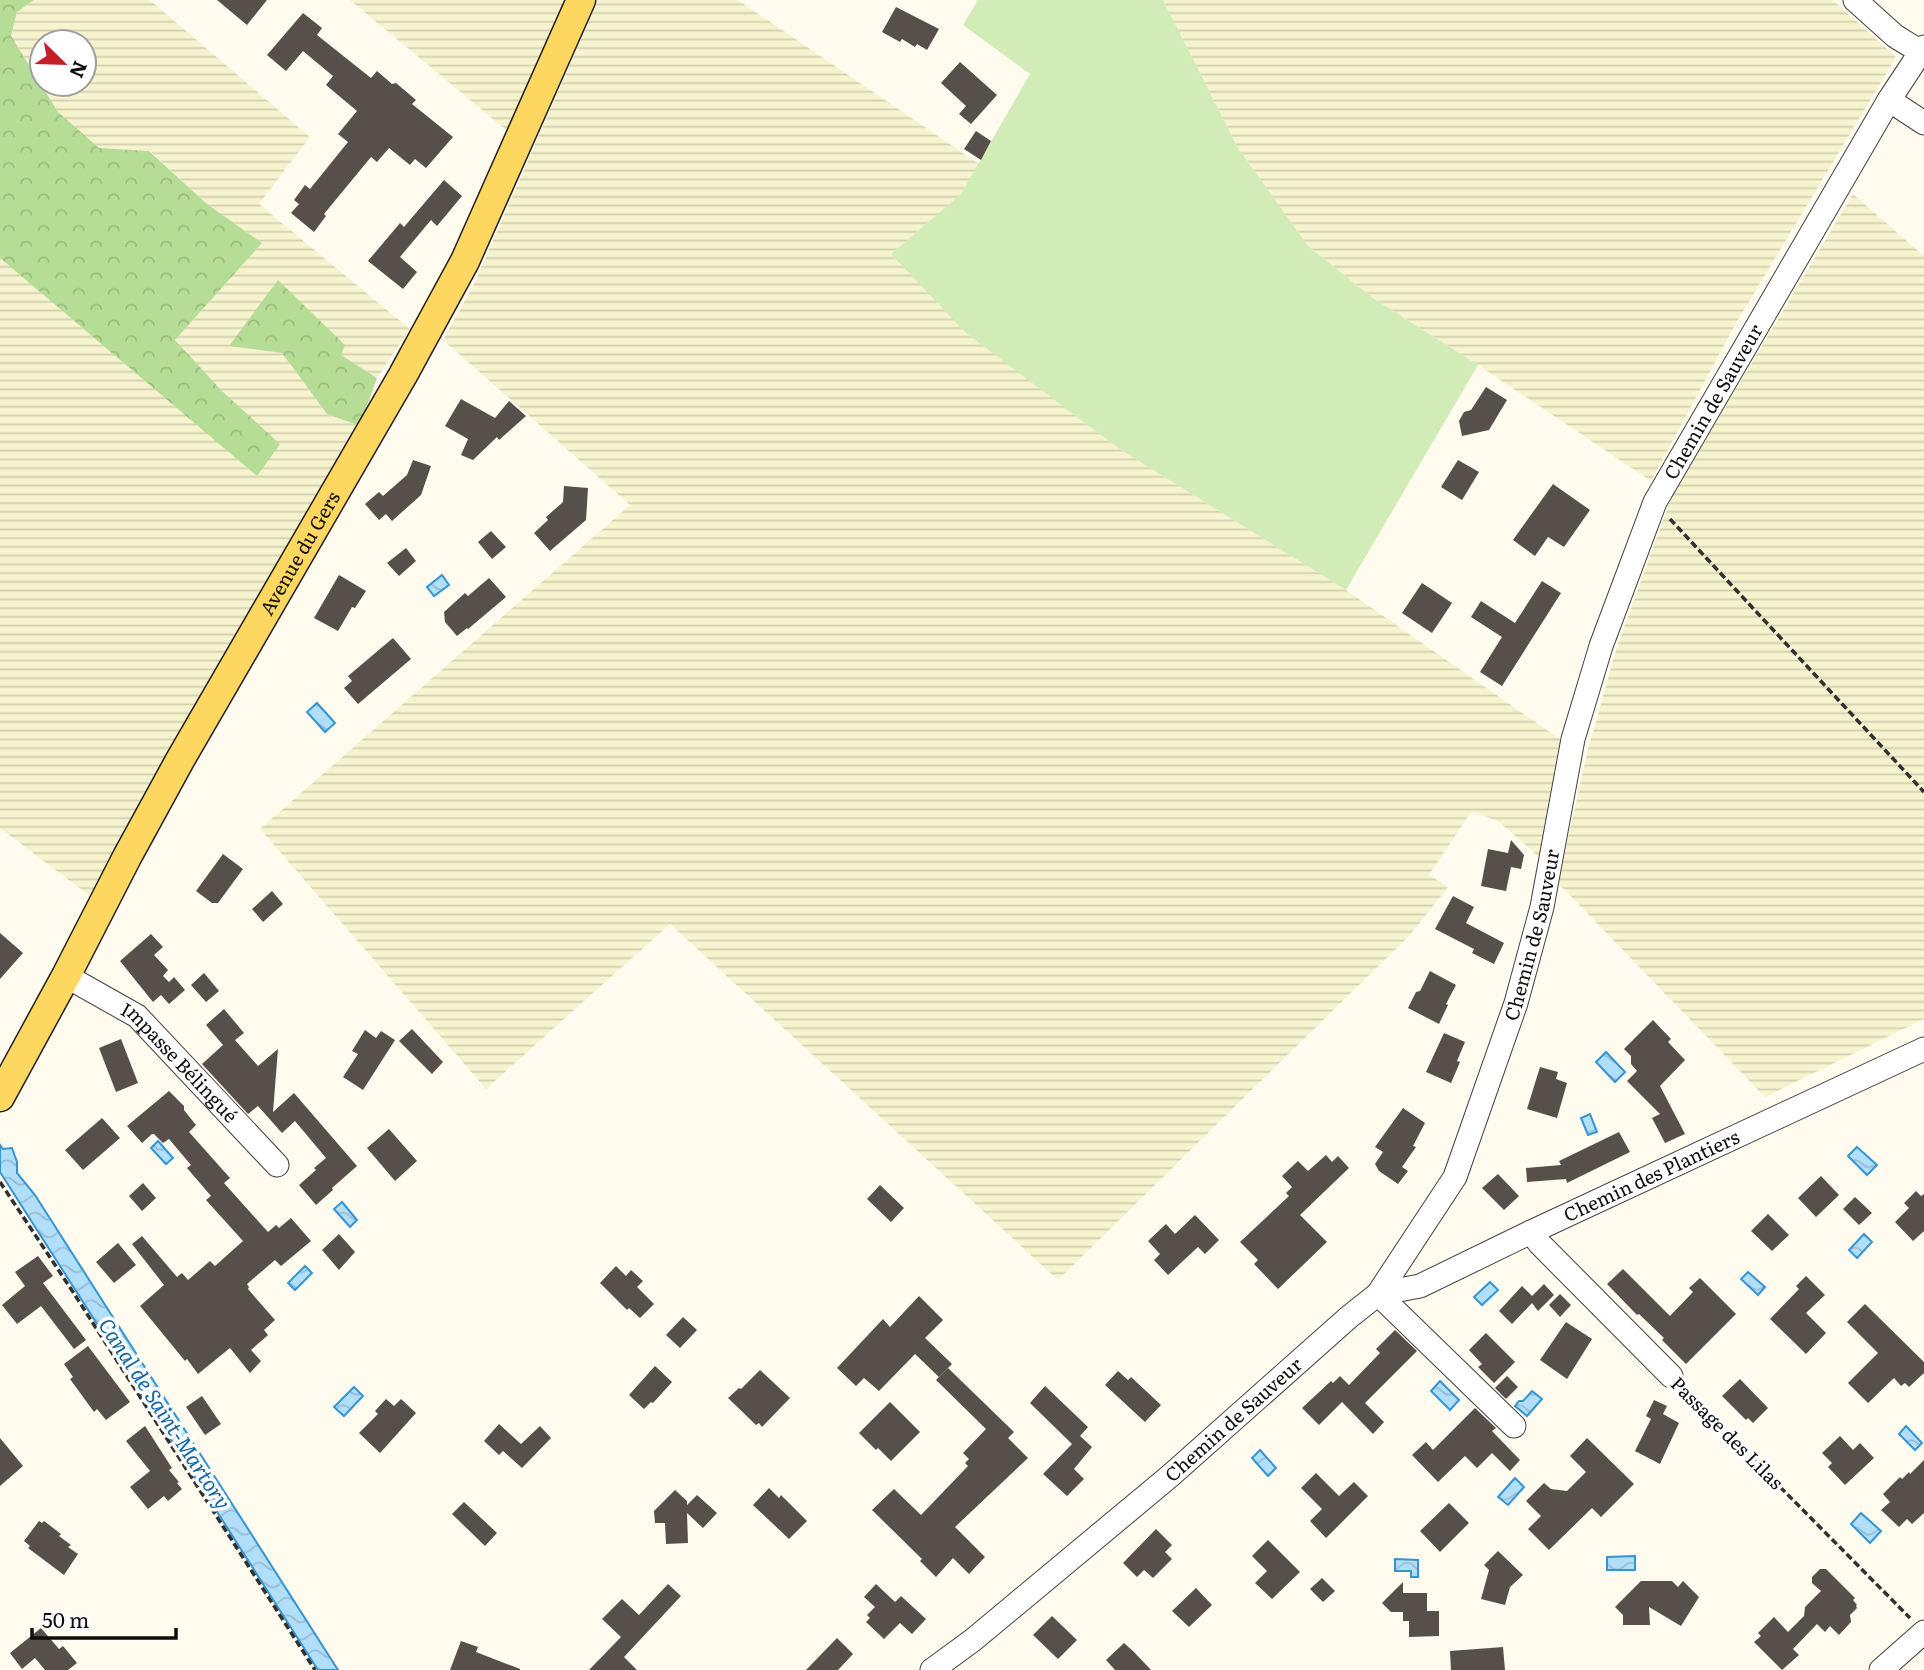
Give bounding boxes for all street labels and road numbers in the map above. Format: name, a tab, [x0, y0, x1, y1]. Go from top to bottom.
street label: Chemin de Sauveur	[1656, 319, 1769, 484]
street label: Avenue du Gers	[252, 485, 346, 620]
street label: Chemin de Sauveur	[1496, 847, 1565, 1024]
street label: Impasse Bélingué	[116, 995, 245, 1128]
street label: Chemin des Plantiers	[1558, 1122, 1744, 1228]
street label: Chemin de Sauveur	[1158, 1350, 1308, 1488]
street label: Passage des Lilas	[1665, 1369, 1791, 1495]

